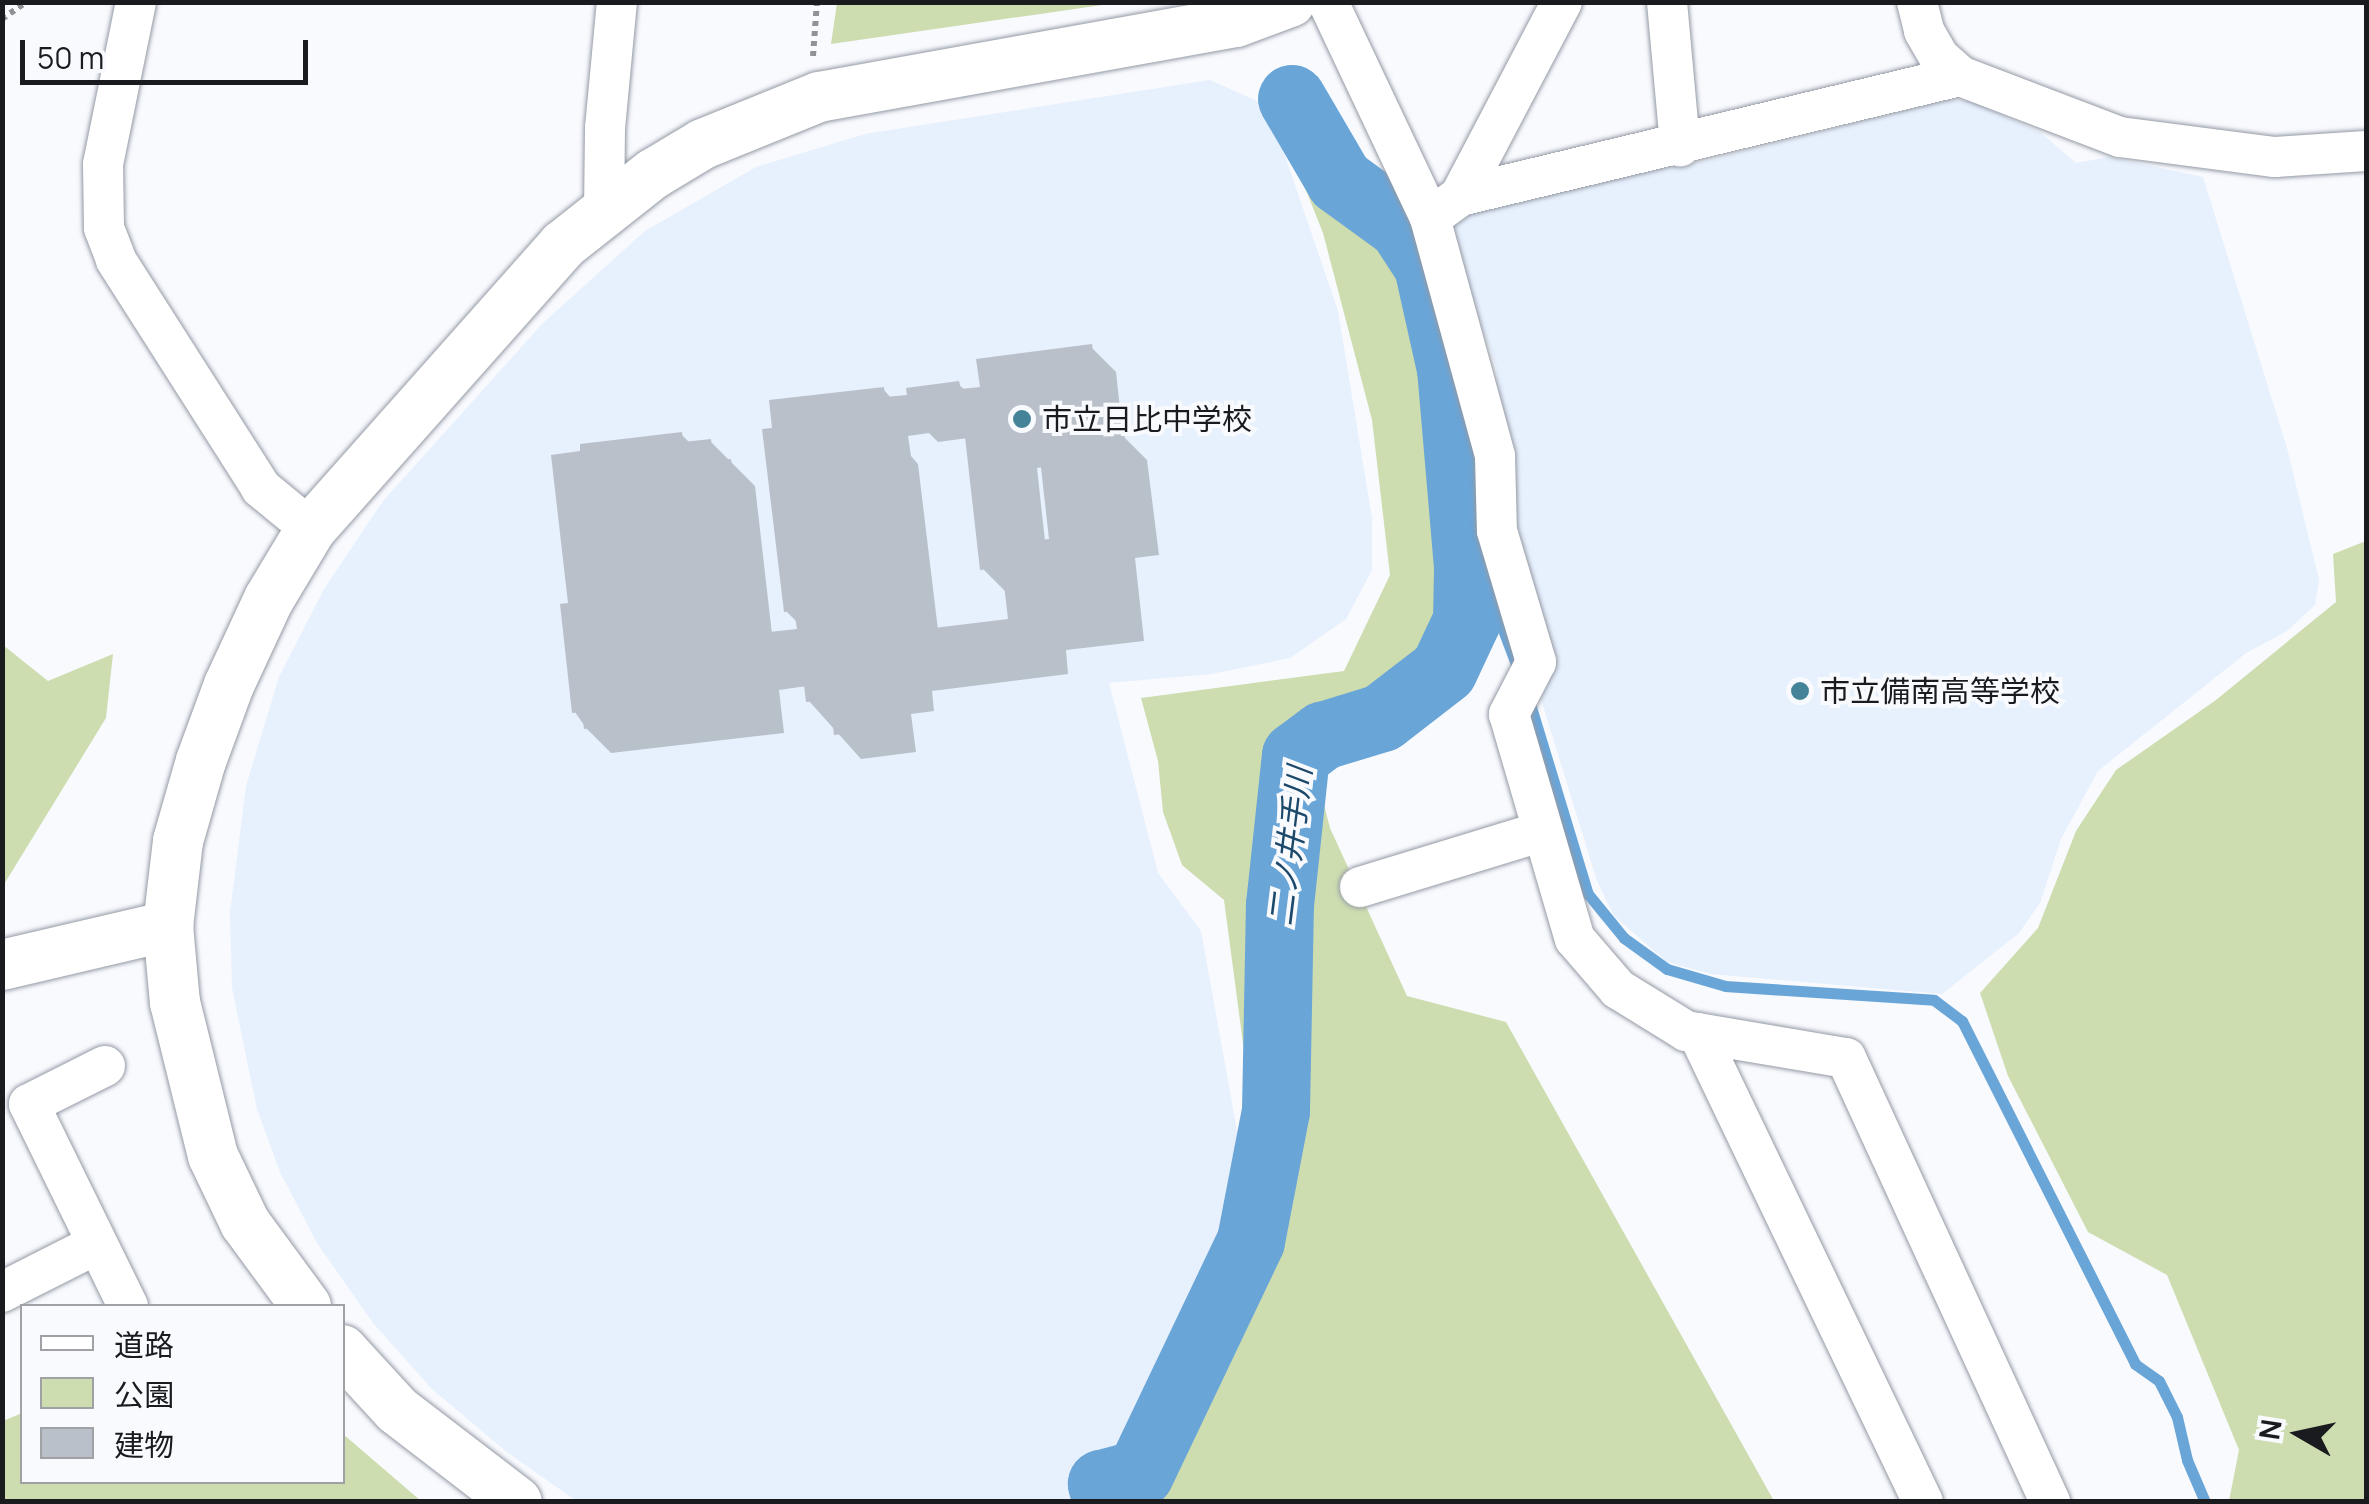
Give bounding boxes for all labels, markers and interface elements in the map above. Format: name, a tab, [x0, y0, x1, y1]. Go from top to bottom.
scale bar	[25, 20, 312, 82]
text: 50 m	[37, 37, 104, 78]
place label: 市立日比中学校	[1042, 401, 1252, 437]
marker: 市立日比中学校	[1011, 408, 1033, 430]
place label: 市立備南高等学校	[1820, 673, 2060, 709]
marker: 市立備南高等学校	[1789, 680, 1811, 702]
water label: 二ノ井手川	[1261, 764, 1319, 928]
legend	[20, 1304, 345, 1484]
text: 道路	[114, 1324, 174, 1365]
text: 公園	[114, 1374, 174, 1415]
north arrow	[2249, 1384, 2349, 1484]
text: N	[2249, 1416, 2290, 1442]
text: 建物	[114, 1424, 174, 1465]

